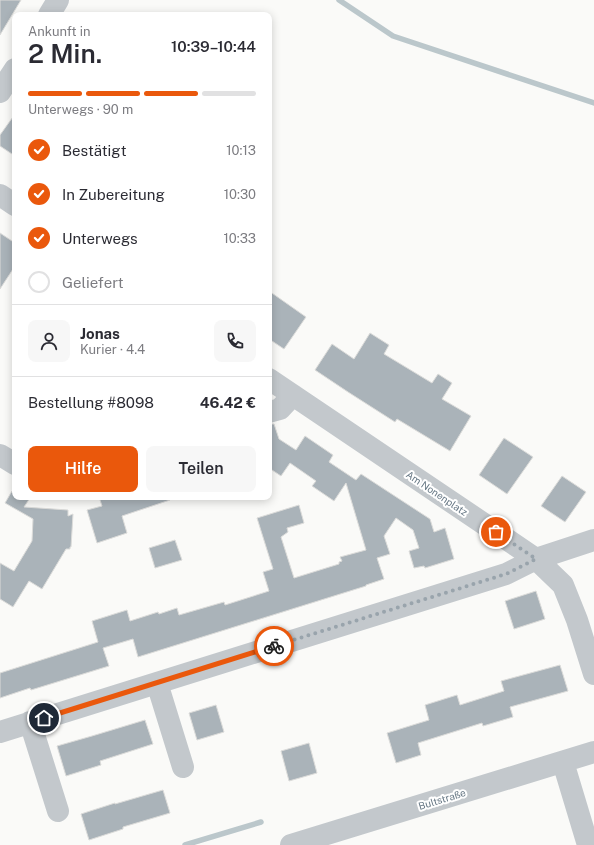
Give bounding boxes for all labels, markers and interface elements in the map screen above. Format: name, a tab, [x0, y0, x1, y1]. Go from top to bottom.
text: Ankunft in	[28, 24, 91, 39]
text: 2 Min.	[28, 38, 102, 69]
text: 10:39–10:44	[171, 38, 256, 55]
text: Unterwegs · 90 m	[28, 102, 133, 117]
icon: check	[28, 139, 50, 161]
text: Bestätigt	[62, 142, 126, 159]
text: 10:13	[226, 143, 256, 158]
icon: check	[28, 183, 50, 205]
text: In Zubereitung	[62, 186, 165, 203]
text: 10:30	[224, 187, 256, 202]
icon: check	[28, 227, 50, 249]
text: Unterwegs	[62, 230, 138, 247]
text: 10:33	[224, 231, 256, 246]
text: Geliefert	[62, 274, 124, 291]
button: person	[28, 320, 70, 362]
button: phone	[214, 320, 256, 362]
text: Jonas	[80, 325, 120, 342]
text: Kurier · 4.4	[80, 342, 145, 357]
text: Bestellung #8098	[28, 394, 154, 411]
text: 46.42 €	[200, 394, 256, 411]
button: Hilfe	[28, 446, 138, 492]
button: Teilen	[146, 446, 256, 492]
street label: Am Nonenplatz	[404, 468, 470, 518]
pin	[479, 515, 513, 549]
icon: bag	[485, 521, 507, 543]
courier	[254, 626, 294, 666]
icon: bike	[263, 635, 285, 657]
pin	[27, 701, 61, 735]
icon: home	[33, 707, 55, 729]
street label: Bultstraße	[417, 786, 467, 812]

